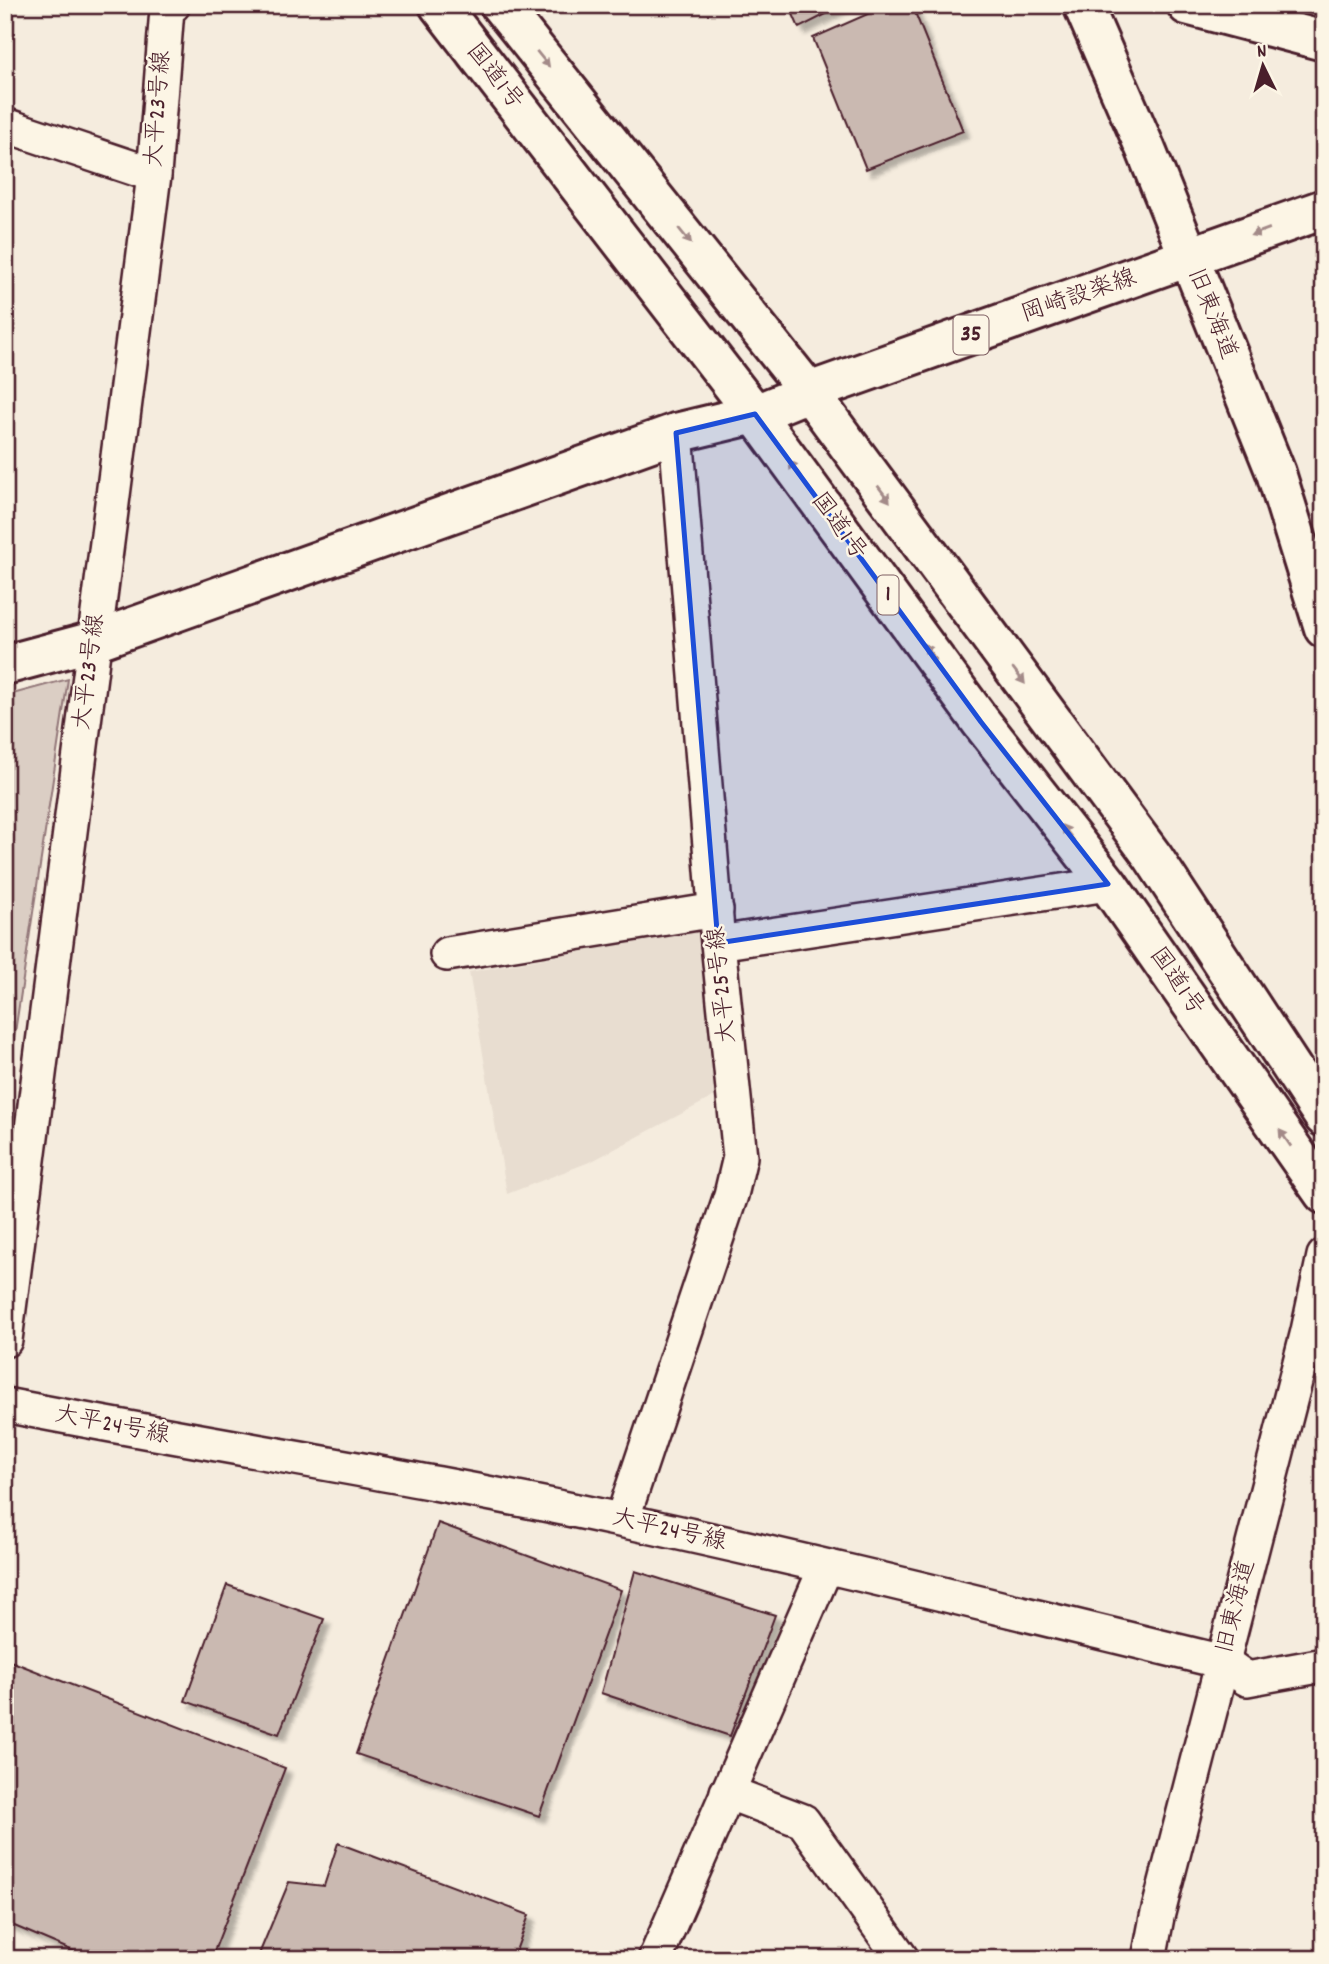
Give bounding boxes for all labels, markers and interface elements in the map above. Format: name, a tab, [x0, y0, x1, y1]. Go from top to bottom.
north arrow	[1228, 32, 1298, 102]
street label: 国道1号	[457, 36, 531, 118]
text: N	[1256, 39, 1268, 66]
street label: 大平23号線	[138, 49, 180, 169]
one-way arrow	[535, 49, 550, 67]
one-way arrow	[677, 227, 692, 245]
one-way arrow	[1249, 227, 1270, 238]
street label: 岡崎設楽線	[1017, 261, 1141, 333]
street label: 旧東海道	[1177, 263, 1245, 365]
road number: 35	[954, 316, 988, 354]
one-way arrow	[788, 460, 802, 478]
one-way arrow	[877, 484, 891, 503]
street label: 国道1号	[802, 486, 874, 568]
road number: 1	[878, 576, 898, 614]
street label: 大平23号線	[66, 612, 114, 732]
one-way arrow	[923, 643, 937, 661]
one-way arrow	[1012, 667, 1026, 685]
one-way arrow	[1061, 824, 1076, 841]
street label: 大平25号線	[700, 925, 746, 1045]
street label: 国道1号	[1140, 941, 1212, 1023]
one-way arrow	[1278, 1129, 1292, 1147]
street label: 大平24号線	[52, 1398, 172, 1454]
street label: 大平24号線	[608, 1501, 730, 1561]
street label: 旧東海道	[1209, 1556, 1265, 1658]

